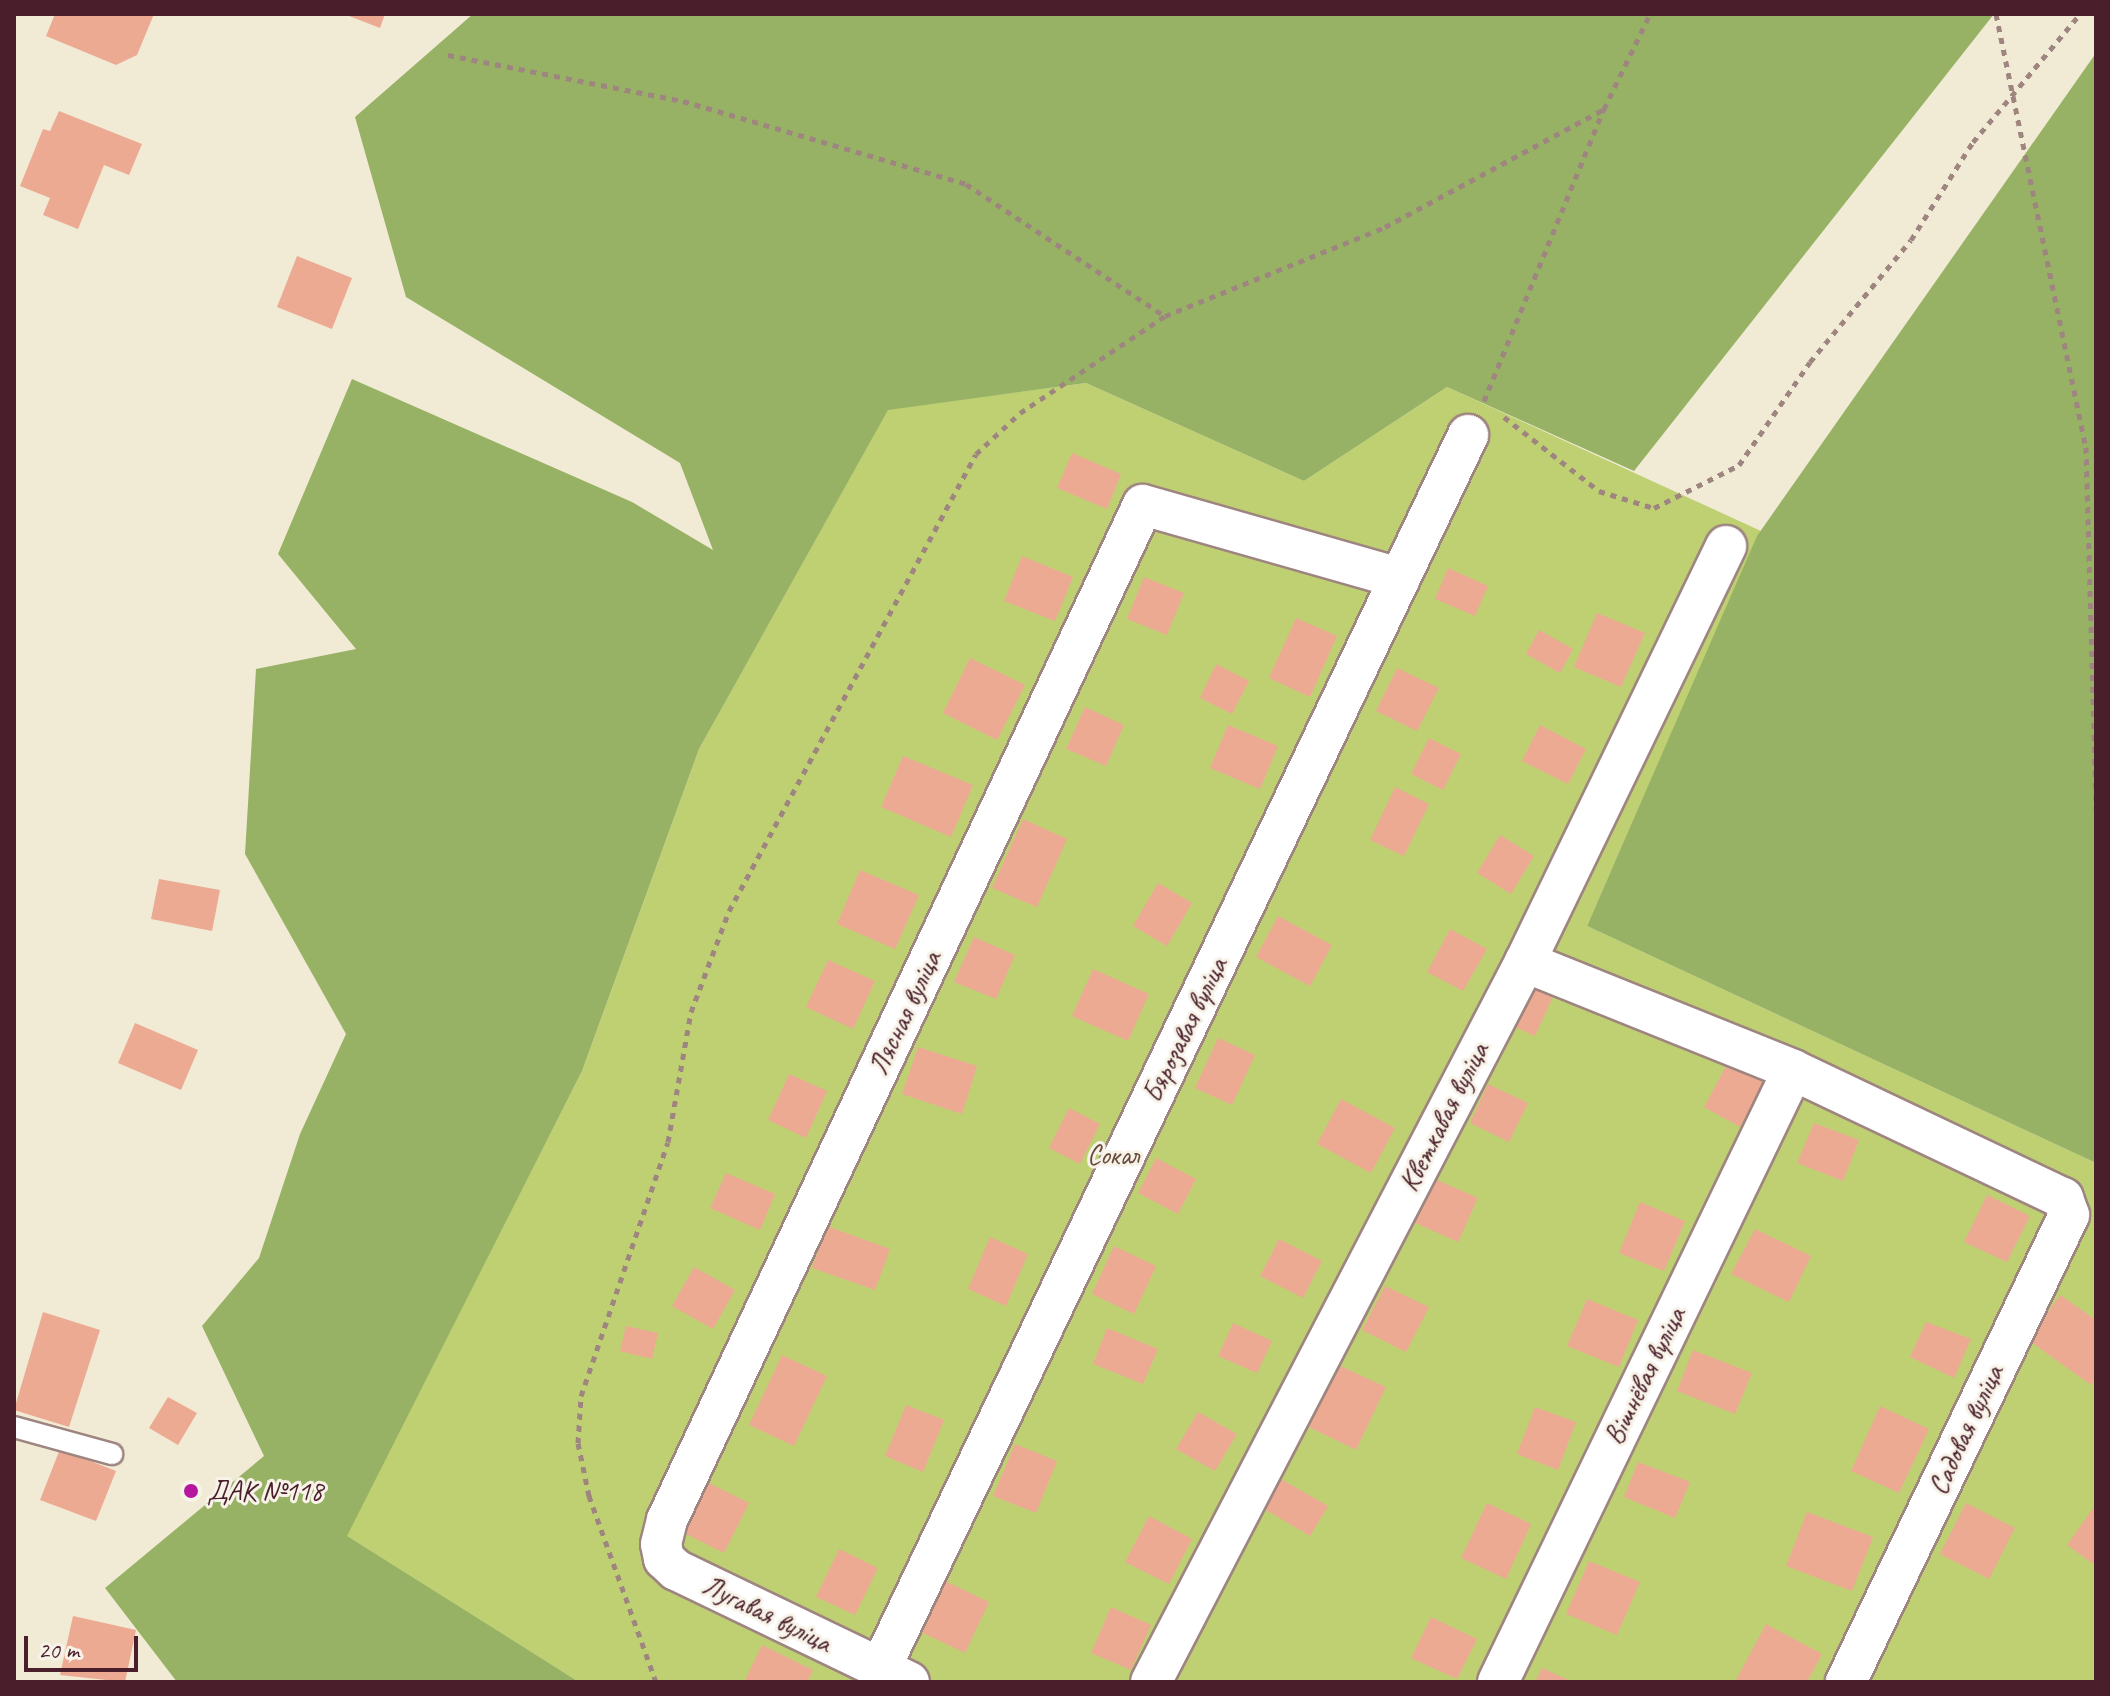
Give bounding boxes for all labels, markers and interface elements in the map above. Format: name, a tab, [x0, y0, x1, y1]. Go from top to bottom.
street label: Лясная вуліца	[862, 947, 948, 1079]
street label: Бярозавая вуліца	[1136, 952, 1234, 1108]
street label: Кветкавая вуліца	[1392, 1037, 1496, 1197]
park label: Сокал	[1087, 1138, 1139, 1172]
street label: Вішнёвая вуліца	[1597, 1302, 1693, 1450]
street label: Садовая вуліца	[1922, 1361, 2010, 1499]
place label: ДАК №118	[207, 1474, 323, 1508]
marker: ДАК №118	[182, 1482, 200, 1500]
street label: Лугавая вуліца	[698, 1569, 836, 1659]
scale bar	[28, 1620, 142, 1670]
text: 20 m	[38, 1635, 79, 1665]

